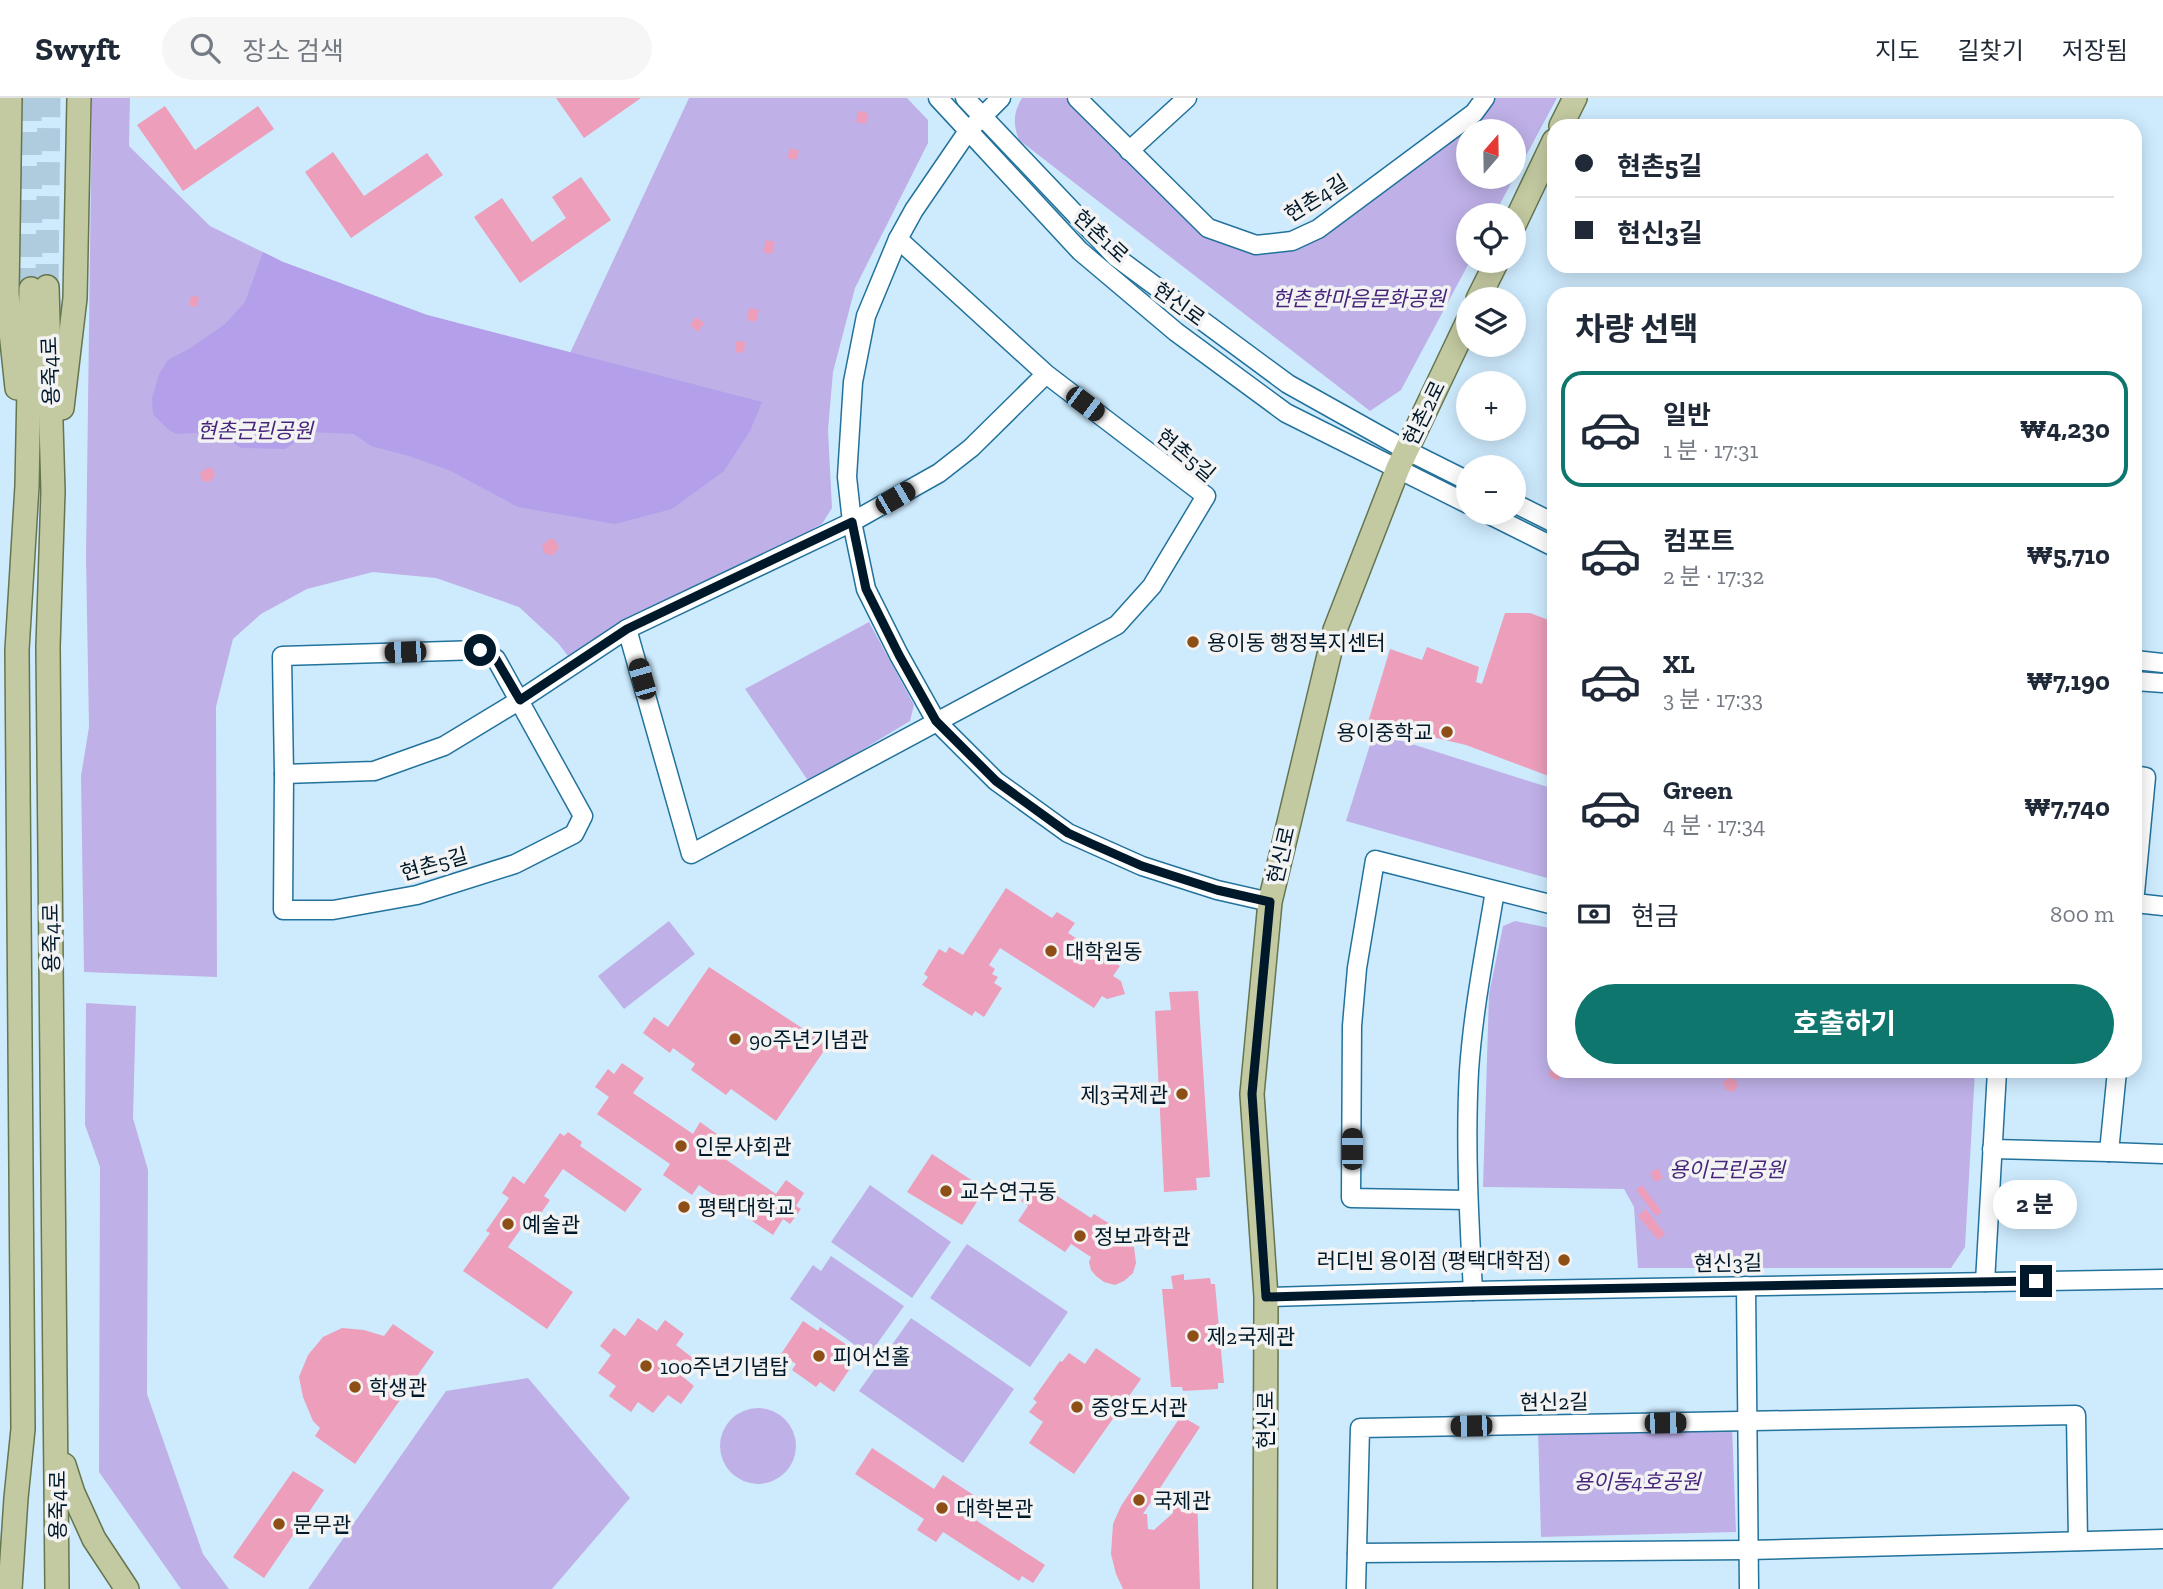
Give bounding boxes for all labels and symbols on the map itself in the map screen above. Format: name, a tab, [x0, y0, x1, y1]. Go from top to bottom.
north arrow	[1456, 119, 1526, 189]
street label: 현촌4길	[1280, 169, 1352, 227]
street label: 현촌1로	[1068, 204, 1134, 268]
street label: 현신로	[1148, 277, 1210, 331]
park label: 현촌한마음문화공원	[1272, 286, 1448, 311]
street label: 용죽4로	[36, 336, 64, 406]
street label: 현촌2로	[1398, 377, 1450, 449]
car	[1062, 383, 1109, 425]
park label: 현촌근린공원	[197, 418, 315, 443]
street label: 현촌5길	[1152, 423, 1220, 487]
car	[872, 478, 919, 518]
place label: 용이동 행정복지센터	[1207, 630, 1386, 655]
route start	[464, 634, 496, 666]
marker: 용이동 행정복지센터	[1185, 634, 1201, 650]
car	[384, 641, 427, 663]
car	[627, 656, 658, 702]
place label: 용이중학교	[1336, 720, 1433, 745]
marker: 용이중학교	[1439, 724, 1455, 740]
street label: 현신로	[1262, 824, 1300, 886]
street label: 현촌5길	[398, 843, 470, 885]
street label: 용죽4로	[38, 903, 64, 973]
place label: 대학원동	[1065, 939, 1142, 964]
marker: 대학원동	[1043, 943, 1059, 959]
place label: 90주년기념관	[749, 1027, 869, 1052]
marker: 90주년기념관	[727, 1031, 743, 1047]
place label: 제3국제관	[1080, 1082, 1168, 1107]
marker: 제3국제관	[1174, 1086, 1190, 1102]
car	[1342, 1128, 1363, 1170]
place label: 인문사회관	[695, 1134, 792, 1159]
marker: 인문사회관	[673, 1138, 689, 1154]
park label: 용이근린공원	[1669, 1157, 1787, 1182]
place label: 교수연구동	[960, 1179, 1057, 1204]
callout: 2 분	[1994, 1180, 2078, 1228]
marker: 교수연구동	[938, 1183, 954, 1199]
place label: 평택대학교	[698, 1195, 795, 1220]
marker: 평택대학교	[676, 1199, 692, 1215]
place label: 예술관	[522, 1212, 580, 1237]
marker: 예술관	[500, 1216, 516, 1232]
place label: 정보과학관	[1094, 1224, 1191, 1249]
marker: 정보과학관	[1072, 1228, 1088, 1244]
place label: 러디빈 용이점 (평택대학점)	[1316, 1248, 1550, 1273]
street label: 현신3길	[1694, 1250, 1762, 1276]
marker: 러디빈 용이점 (평택대학점)	[1556, 1252, 1572, 1268]
route end	[2020, 1265, 2052, 1297]
place label: 제2국제관	[1207, 1324, 1295, 1349]
marker: 제2국제관	[1185, 1328, 1201, 1344]
place label: 피어선홀	[833, 1344, 910, 1369]
marker: 피어선홀	[811, 1348, 827, 1364]
place label: 100주년기념탑	[660, 1354, 789, 1379]
marker: 100주년기념탑	[638, 1358, 654, 1374]
place label: 학생관	[369, 1375, 427, 1400]
marker: 학생관	[347, 1379, 363, 1395]
street label: 현신2길	[1519, 1389, 1589, 1415]
street label: 현신로	[1253, 1391, 1278, 1449]
place label: 중앙도서관	[1091, 1395, 1188, 1420]
marker: 중앙도서관	[1069, 1399, 1085, 1415]
car	[1644, 1412, 1687, 1434]
car	[1450, 1415, 1493, 1437]
park label: 용이동4호공원	[1573, 1469, 1702, 1494]
street label: 용죽4로	[45, 1470, 70, 1540]
place label: 국제관	[1153, 1488, 1211, 1513]
marker: 국제관	[1131, 1492, 1147, 1508]
place label: 대학본관	[956, 1496, 1033, 1521]
marker: 대학본관	[934, 1500, 950, 1516]
place label: 문무관	[293, 1512, 351, 1537]
marker: 문무관	[271, 1516, 287, 1532]

